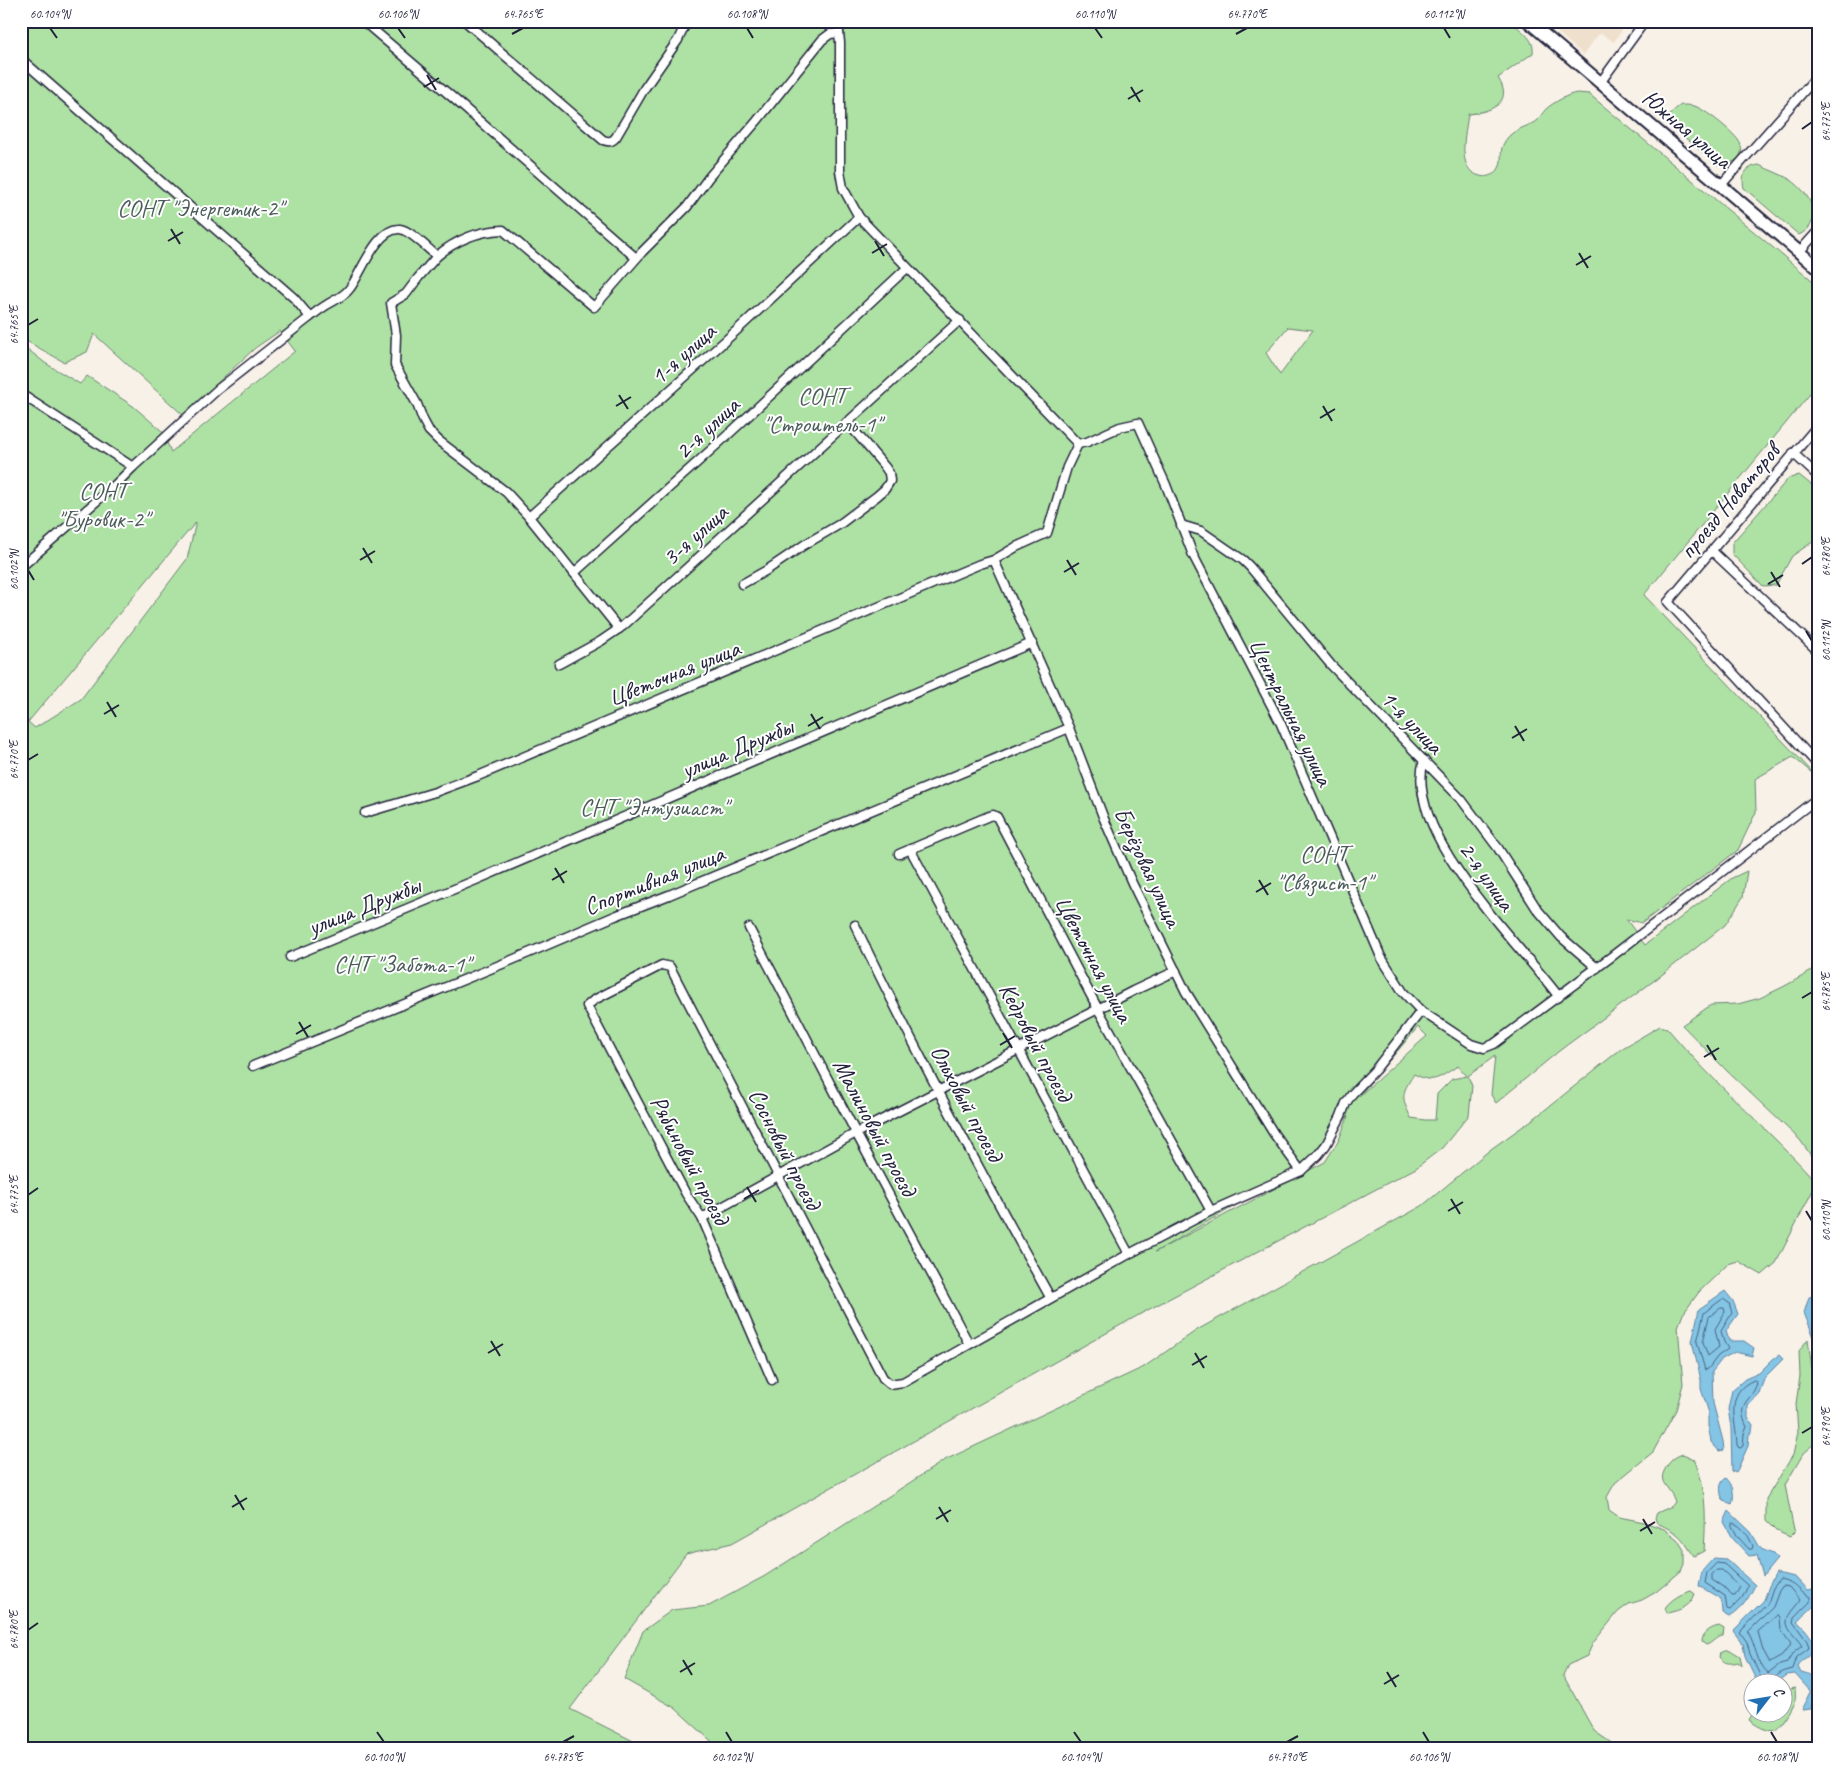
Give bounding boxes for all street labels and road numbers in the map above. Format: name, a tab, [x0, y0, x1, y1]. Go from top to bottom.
street label: Южная улица	[1636, 83, 1739, 176]
street label: 1-я улица	[644, 316, 723, 391]
street label: 2-я улица	[668, 389, 747, 466]
street label: проезд Новаторов	[1672, 434, 1789, 565]
street label: 3-я улица	[656, 497, 735, 572]
street label: Цветочная улица	[604, 632, 746, 713]
street label: Центральная улица	[1242, 633, 1340, 792]
street label: 1-я улица	[1374, 684, 1451, 762]
street label: улица Дружбы	[675, 710, 800, 786]
street label: Берёзовая улица	[1106, 802, 1190, 934]
street label: 2-я улица	[1452, 835, 1523, 918]
street label: Спортивная улица	[580, 838, 730, 922]
street label: улица Дружбы	[302, 869, 427, 943]
street label: Цветочная улица	[1048, 890, 1141, 1029]
street label: Кедровый проезд	[992, 978, 1081, 1109]
street label: Ольховый проезд	[924, 1040, 1011, 1169]
street label: Малиновый проезд	[826, 1053, 925, 1203]
street label: Сосновый проезд	[742, 1083, 829, 1217]
street label: Рябиновый проезд	[643, 1090, 738, 1232]

